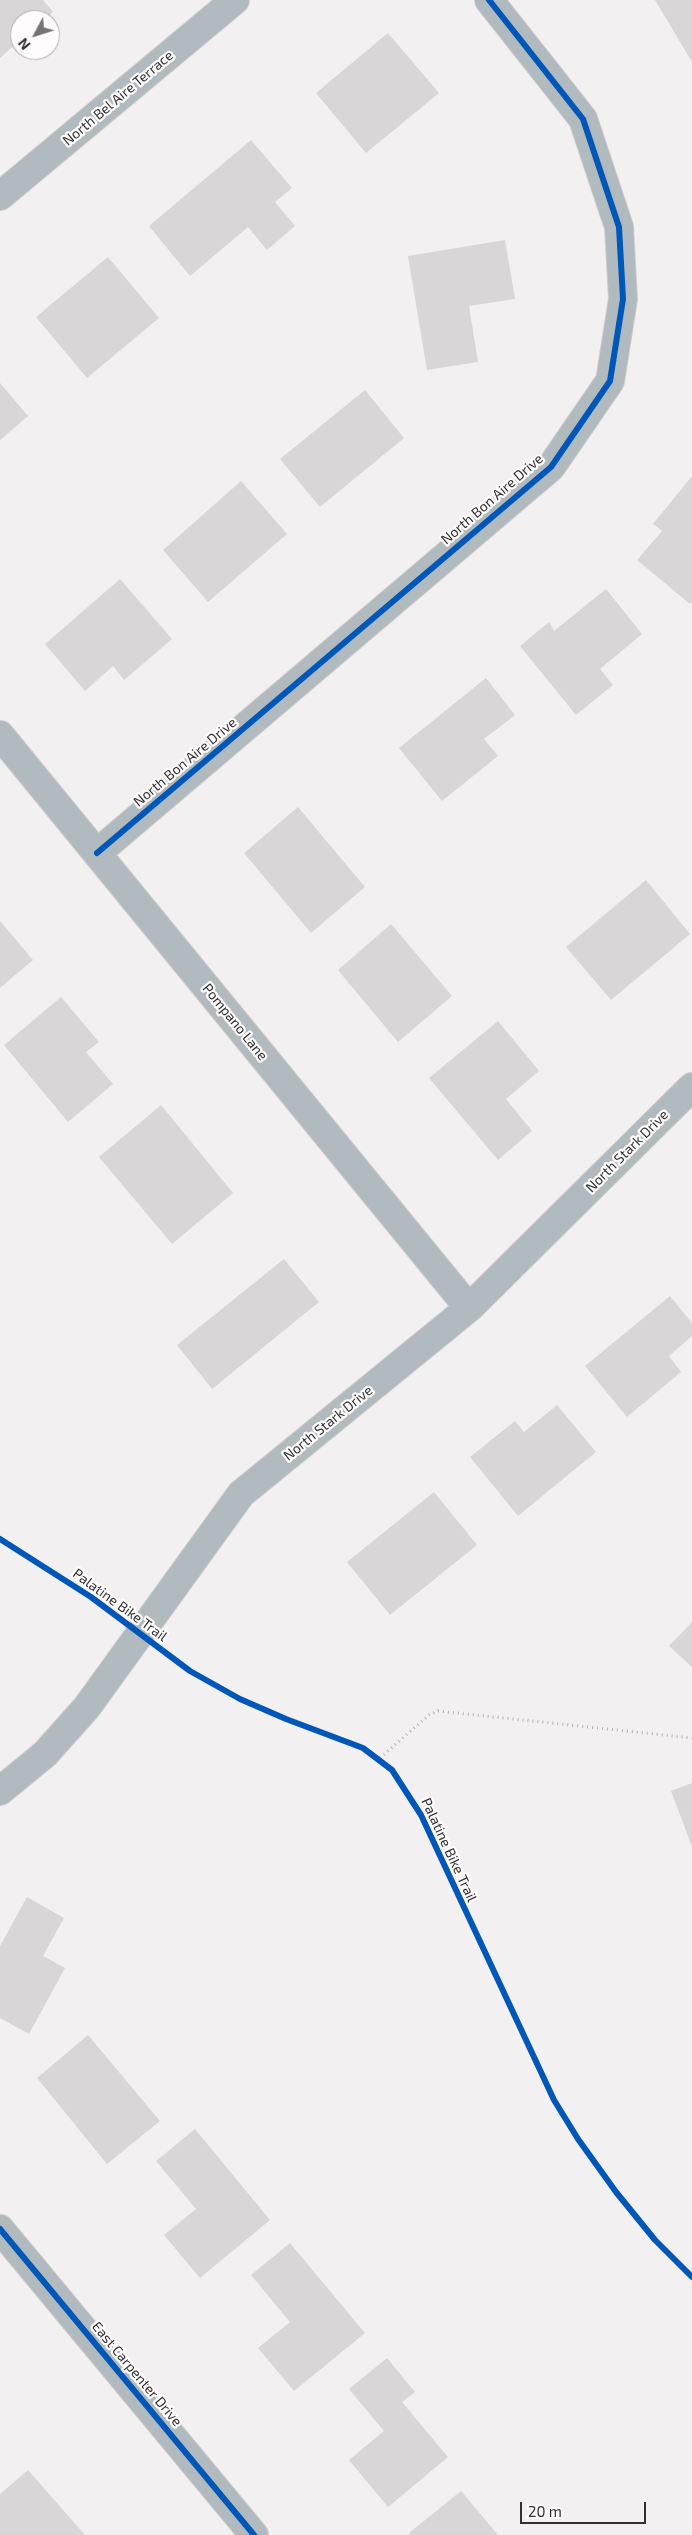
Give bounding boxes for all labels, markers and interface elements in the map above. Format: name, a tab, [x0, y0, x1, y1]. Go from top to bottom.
north arrow	[10, 10, 60, 60]
text: N	[14, 35, 34, 54]
street label: North Bel Aire Terrace	[59, 47, 177, 149]
street label: North Bon Aire Drive	[438, 450, 546, 548]
street label: North Bon Aire Drive	[130, 714, 240, 810]
street label: Pompano Lane	[199, 980, 271, 1064]
street label: North Stark Drive	[582, 1106, 672, 1196]
street label: North Stark Drive	[280, 1382, 376, 1464]
street label: Palatine Bike Trail	[69, 1565, 171, 1645]
street label: Palatine Bike Trail	[418, 1795, 480, 1905]
street label: East Carpenter Drive	[88, 2318, 186, 2430]
scale bar	[522, 2492, 648, 2524]
text: 20 m	[528, 2502, 562, 2520]

